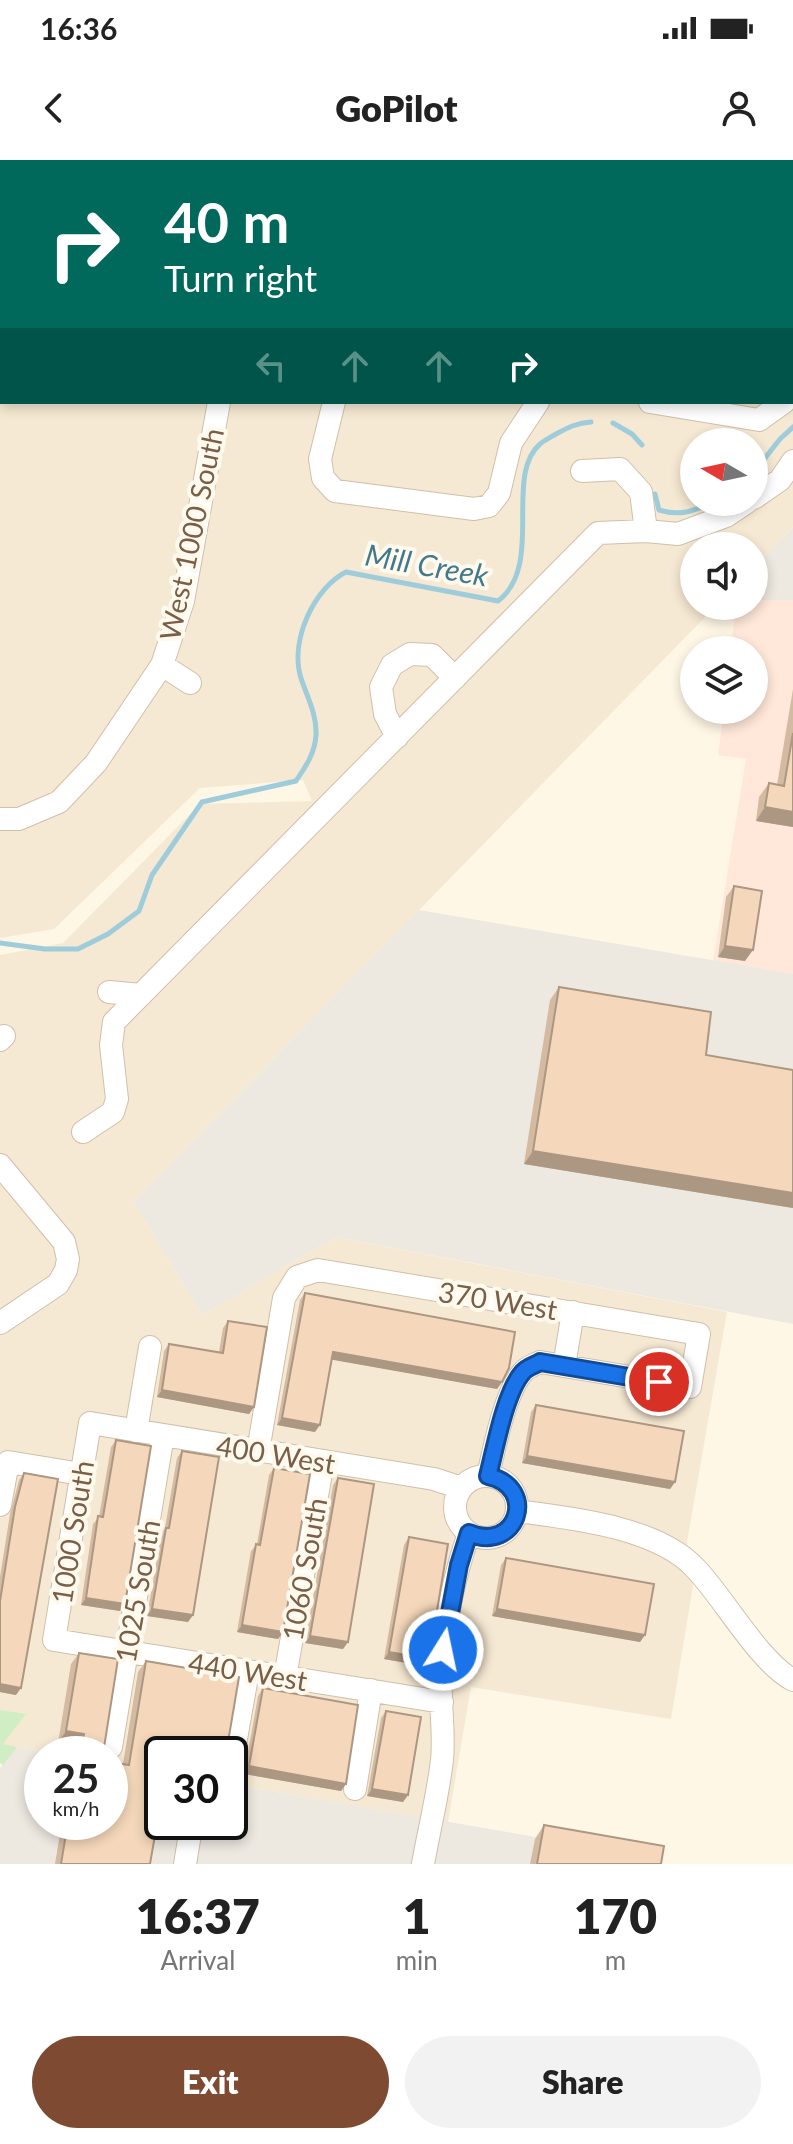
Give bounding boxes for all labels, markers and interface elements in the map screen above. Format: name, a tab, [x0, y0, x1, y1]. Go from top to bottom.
text: 16:36	[40, 10, 117, 46]
icon: back	[32, 86, 76, 130]
text: GoPilot	[335, 86, 458, 130]
icon: person	[717, 86, 761, 130]
text: 40 m	[164, 188, 289, 255]
icon: right	[32, 192, 136, 296]
text: Turn right	[164, 256, 317, 300]
icon: left	[249, 344, 293, 388]
icon: ahead	[333, 344, 377, 388]
icon: ahead	[417, 344, 461, 388]
icon: right	[501, 344, 545, 388]
street label: West 1000 South	[152, 425, 230, 643]
north arrow	[680, 428, 768, 516]
map controls	[680, 428, 768, 724]
button: sound	[680, 532, 768, 620]
water label: Mill Creek	[363, 535, 492, 593]
button: layers	[680, 636, 768, 724]
street label: 370 West	[436, 1274, 560, 1326]
pin	[625, 1348, 693, 1416]
icon: arrive	[637, 1360, 681, 1404]
street label: 400 West	[214, 1428, 338, 1480]
street label: 1000 South	[44, 1458, 100, 1606]
street label: 1060 South	[275, 1495, 333, 1643]
street label: 1025 South	[108, 1517, 166, 1665]
position arrow	[401, 1608, 485, 1692]
street label: 440 West	[186, 1645, 310, 1697]
speed limit sign: 30	[144, 1736, 248, 1840]
text: 25	[53, 1754, 99, 1802]
text: km/h	[53, 1796, 99, 1820]
text: 16:37	[136, 1887, 260, 1944]
text: 1	[403, 1887, 431, 1944]
text: 170	[574, 1887, 657, 1944]
text: Arrival	[160, 1944, 235, 1976]
text: min	[396, 1944, 438, 1976]
text: m	[605, 1944, 626, 1976]
button: Exit	[32, 2036, 389, 2128]
button: Share	[405, 2036, 761, 2128]

